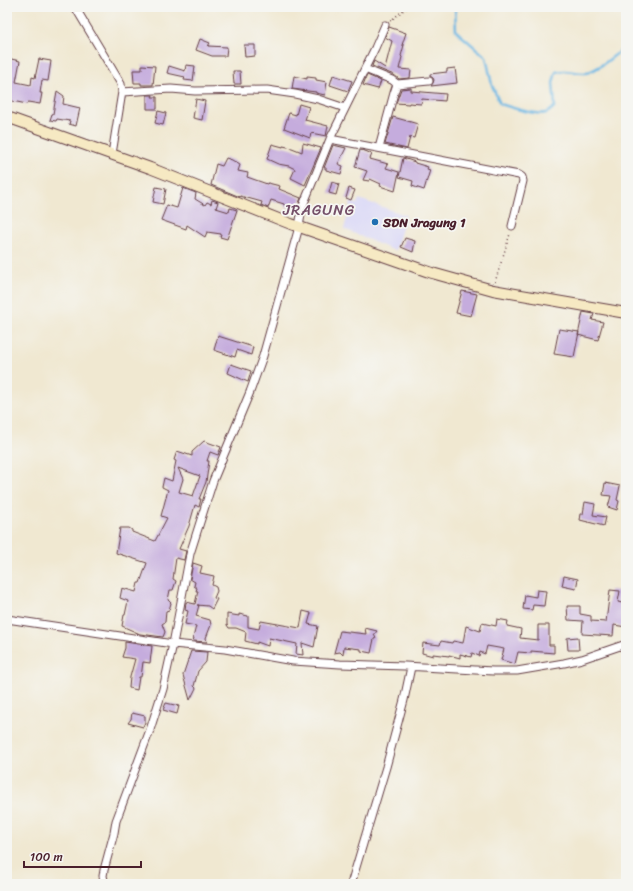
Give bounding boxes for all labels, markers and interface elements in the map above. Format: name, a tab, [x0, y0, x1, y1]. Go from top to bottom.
district label: JRAGUNG	[282, 197, 355, 223]
place label: SDN Jragung 1	[382, 211, 466, 234]
marker: SDN Jragung 1	[370, 217, 380, 227]
scale bar	[24, 843, 141, 869]
text: 100 m	[30, 846, 63, 868]

